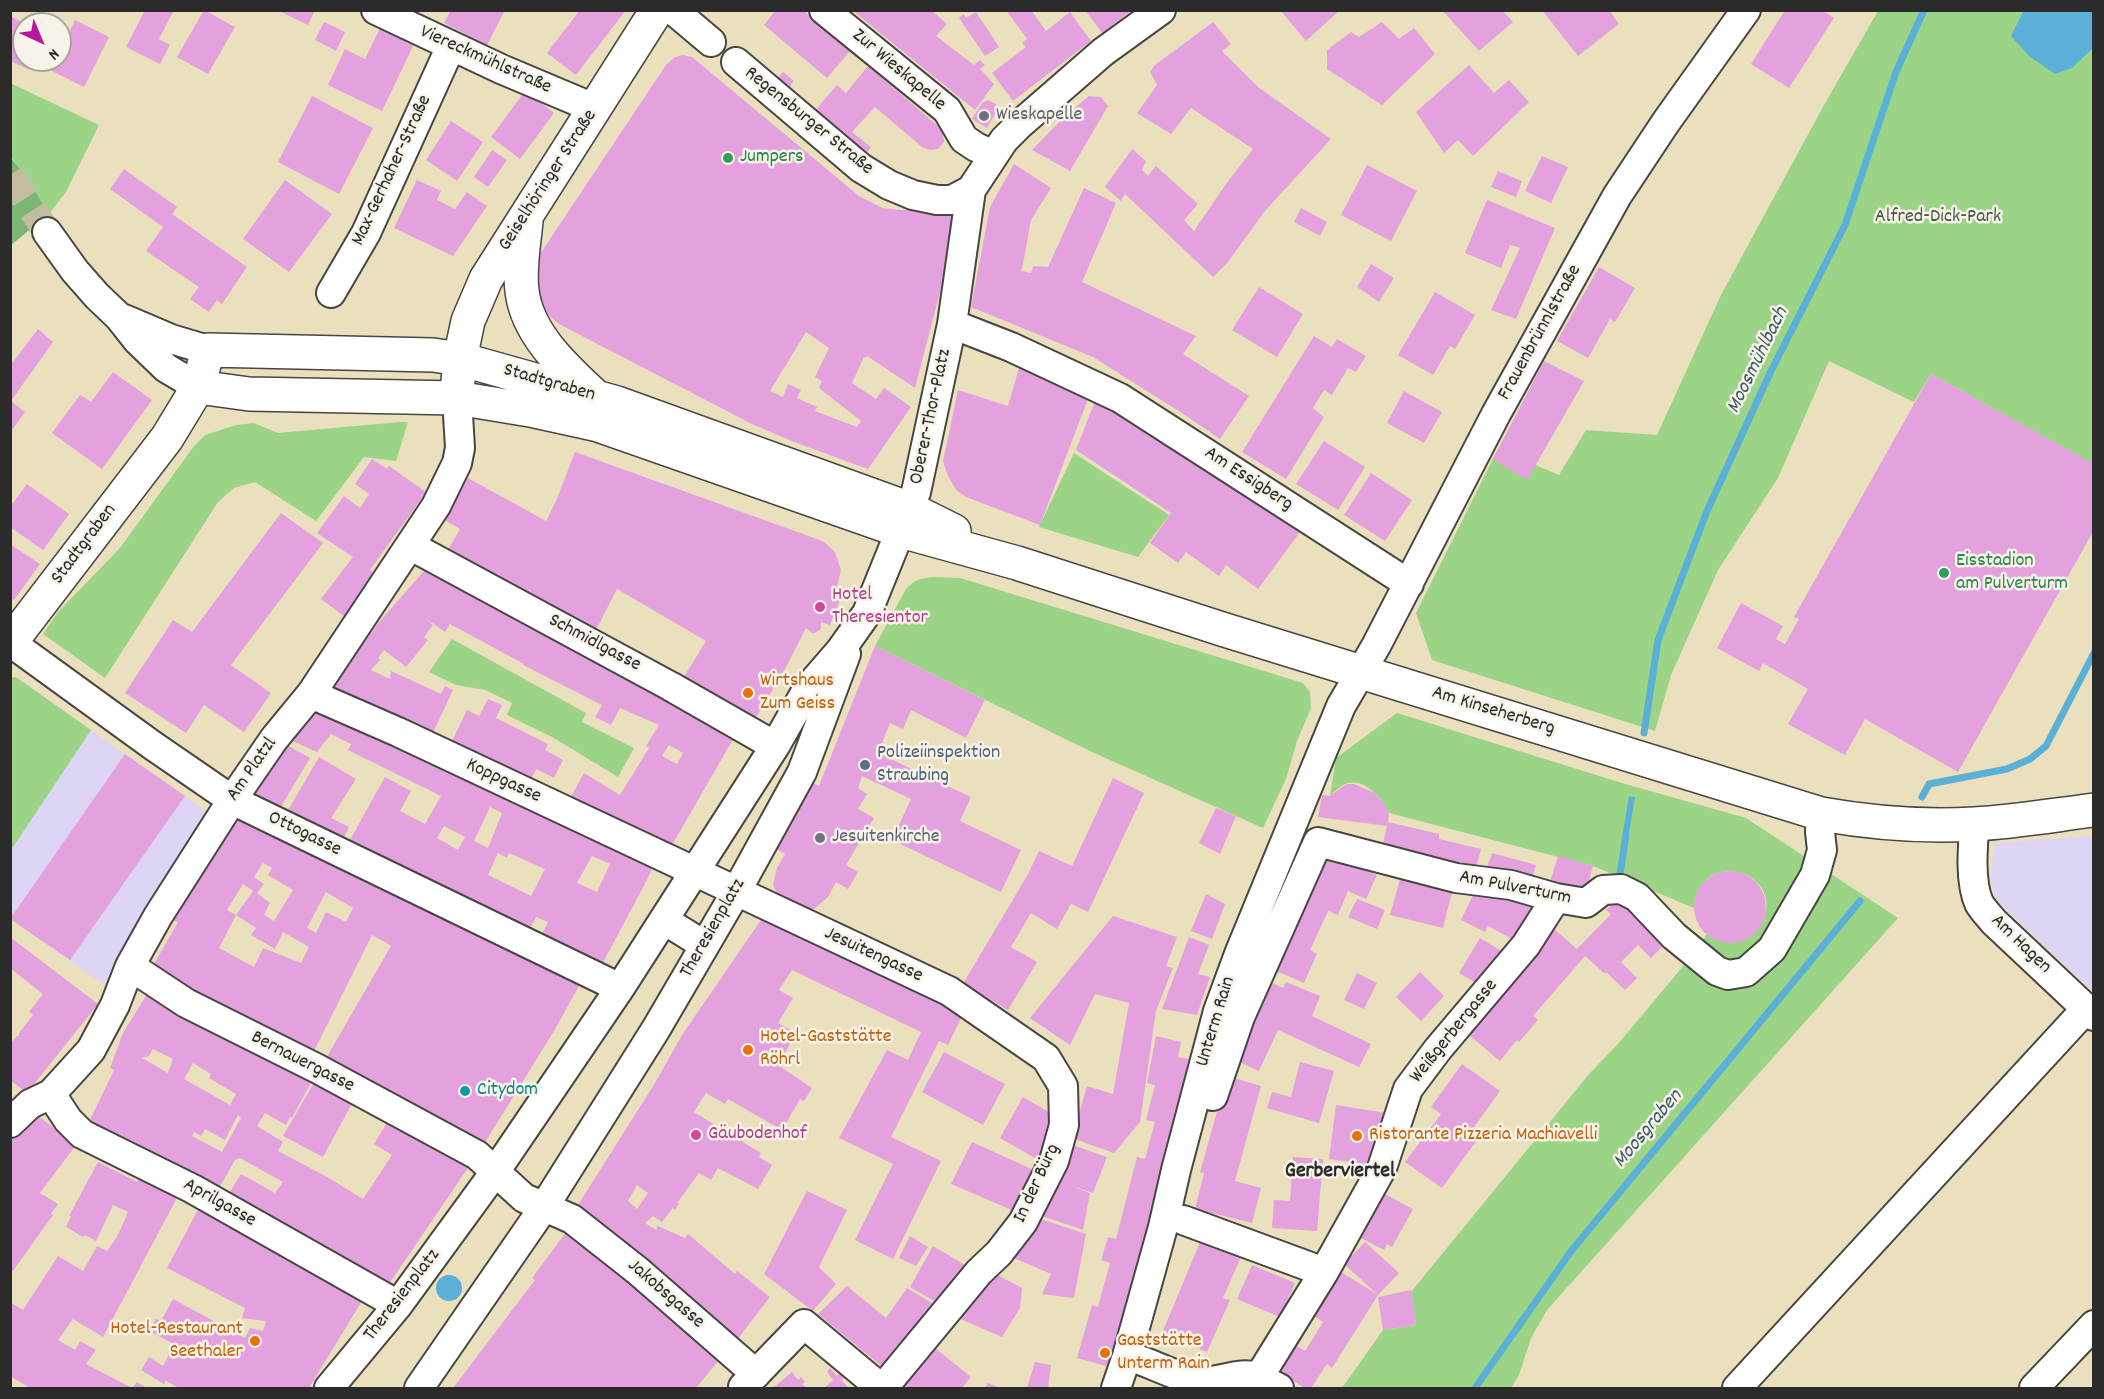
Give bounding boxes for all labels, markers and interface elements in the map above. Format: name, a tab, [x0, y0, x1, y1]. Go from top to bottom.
north arrow	[12, 12, 72, 72]
street label: Viereckmühlstraße	[415, 21, 555, 101]
street label: Zur Wieskapelle	[846, 25, 950, 117]
text: N	[43, 43, 64, 65]
street label: Regensburger Straße	[739, 63, 877, 181]
street label: Max-Gerhaher-Straße	[348, 92, 438, 250]
place label: Wieskapelle	[996, 104, 1082, 128]
street label: Geiselhöringer Straße	[494, 106, 604, 256]
marker: Wieskapelle	[977, 109, 991, 123]
place label: Jumpers	[740, 146, 803, 170]
marker: Jumpers	[721, 151, 735, 165]
park label: Alfred-Dick-Park	[1875, 206, 2001, 230]
street label: Frauenbrünnlstraße	[1494, 261, 1588, 405]
water label: Moosmühlbach	[1722, 304, 1796, 418]
street label: Oberer-Thor-Platz	[906, 347, 958, 487]
street label: Stadtgraben	[500, 359, 598, 409]
street label: Am Essigberg	[1199, 442, 1297, 518]
street label: Stadtgraben	[47, 500, 123, 590]
place label: Eisstadion am Pulverturm	[1956, 550, 2068, 597]
marker: Eisstadion am Pulverturm	[1937, 566, 1951, 580]
place label: Hotel Theresientor	[832, 584, 928, 631]
marker: Hotel Theresientor	[813, 600, 827, 614]
street label: Schmidlgasse	[544, 610, 644, 678]
place label: Wirtshaus Zum Geiss	[760, 670, 835, 717]
street label: Am Kinseherberg	[1428, 682, 1558, 742]
marker: Wirtshaus Zum Geiss	[741, 686, 755, 700]
street label: Am Platzl	[222, 734, 284, 806]
place label: Polizeiinspektion Straubing	[877, 742, 1000, 789]
street label: Koppgasse	[462, 754, 544, 810]
marker: Polizeiinspektion Straubing	[858, 758, 872, 772]
street label: Ottogasse	[263, 807, 345, 863]
place label: Jesuitenkirche	[832, 826, 939, 850]
marker: Jesuitenkirche	[813, 831, 827, 845]
street label: Am Pulverturm	[1457, 866, 1573, 912]
street label: Theresienplatz	[676, 875, 752, 983]
street label: Am Hagen	[1984, 910, 2056, 980]
street label: Jesuitengasse	[820, 923, 926, 989]
street label: Unterm Rain	[1192, 974, 1242, 1070]
street label: Weißgerbergasse	[1406, 975, 1504, 1089]
place label: Hotel-Gaststätte Röhrl	[760, 1026, 892, 1073]
street label: Bernauergasse	[246, 1027, 358, 1099]
marker: Hotel-Gaststätte Röhrl	[741, 1043, 755, 1057]
place label: Citydom	[477, 1079, 538, 1103]
marker: Citydom	[458, 1084, 472, 1098]
water label: Moosgraben	[1609, 1086, 1689, 1174]
place label: Gäubodenhof	[708, 1123, 807, 1147]
place label: Ristorante Pizzeria Machiavelli	[1369, 1124, 1597, 1148]
marker: Gäubodenhof	[689, 1128, 703, 1142]
marker: Ristorante Pizzeria Machiavelli	[1350, 1129, 1364, 1143]
street label: In der Bürg	[1009, 1141, 1067, 1227]
district label: Gerberviertel	[1285, 1160, 1395, 1186]
street label: Aprilgasse	[178, 1174, 260, 1234]
street label: Theresienplatz	[359, 1245, 447, 1347]
street label: Jakobsgasse	[621, 1255, 709, 1335]
place label: Hotel-Restaurant Seethaler	[110, 1318, 243, 1365]
place label: Gaststätte Unterm Rain	[1117, 1330, 1210, 1377]
marker: Hotel-Restaurant Seethaler	[248, 1334, 262, 1348]
marker: Gaststätte Unterm Rain	[1098, 1346, 1112, 1360]

